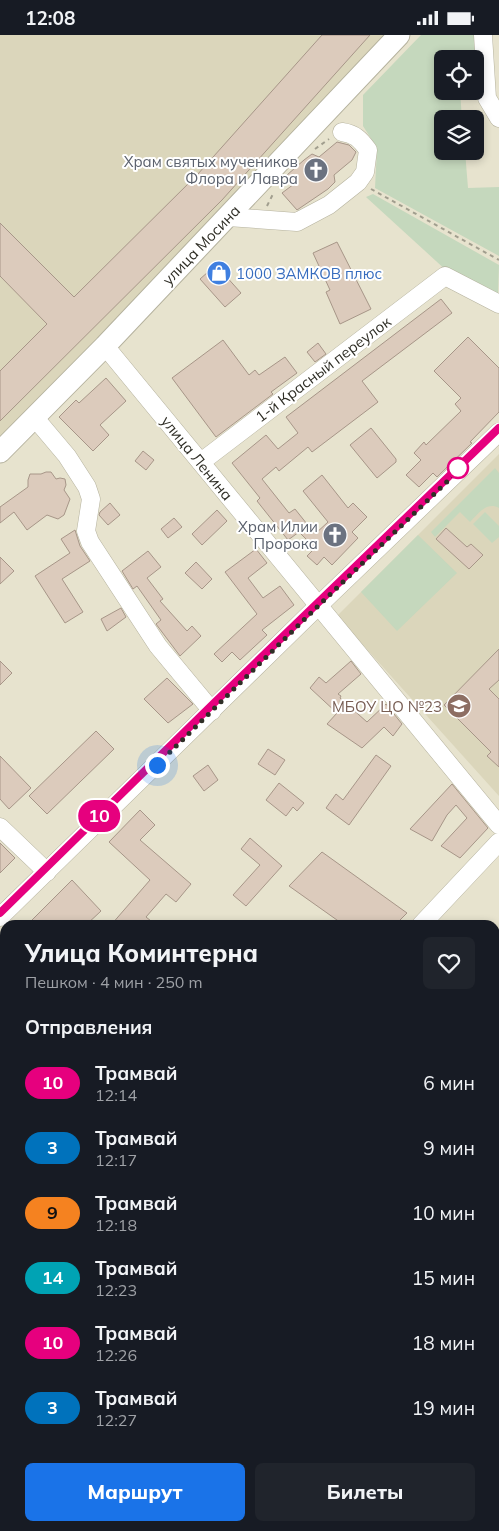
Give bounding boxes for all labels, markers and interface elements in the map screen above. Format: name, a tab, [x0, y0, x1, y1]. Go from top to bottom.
text: 12:08	[25, 6, 75, 30]
map controls	[434, 50, 484, 160]
button: locate	[434, 50, 484, 100]
button: layers	[434, 110, 484, 160]
place label: Храм святых мучеников Флора и Лавра	[124, 152, 298, 188]
church icon: Храм святых мучеников Флора и Лавра	[303, 157, 329, 183]
street label: улица Мосина	[158, 201, 244, 289]
shop icon: 1000 ЗАМКОВ плюс	[206, 260, 232, 286]
place label: 1000 ЗАМКОВ плюс	[236, 264, 382, 283]
street label: 1-й Красный переулок	[251, 311, 395, 426]
street label: улица Ленина	[157, 412, 237, 504]
unlabelled marker	[447, 457, 469, 479]
place label: Храм Илии Пророка	[238, 517, 318, 553]
church icon: Храм Илии Пророка	[322, 522, 348, 548]
school or university icon: МБОУ ЦО №23	[446, 693, 472, 719]
place label: МБОУ ЦО №23	[332, 697, 442, 716]
your location	[145, 753, 170, 778]
line badge: 10	[76, 800, 122, 832]
text: 10	[88, 804, 110, 827]
button: heart	[423, 937, 475, 989]
text: Улица Коминтерна	[25, 938, 258, 968]
text: Пешком · 4 мин · 250 m	[25, 972, 203, 992]
text: Отправления	[25, 1015, 152, 1039]
text: Трамвай	[95, 1061, 177, 1085]
text: 10	[42, 1071, 63, 1094]
text: 6 мин	[423, 1071, 475, 1095]
text: 12:14	[95, 1085, 137, 1105]
text: Трамвай	[95, 1126, 177, 1150]
text: 3	[47, 1136, 58, 1159]
text: 9 мин	[423, 1136, 475, 1160]
text: 12:17	[95, 1150, 137, 1170]
text: Трамвай	[95, 1191, 177, 1215]
text: 9	[47, 1201, 58, 1224]
text: 10 мин	[412, 1201, 475, 1225]
text: 12:18	[95, 1215, 137, 1235]
text: Трамвай	[95, 1256, 177, 1280]
text: 14	[42, 1266, 63, 1289]
text: 15 мин	[412, 1266, 475, 1290]
text: 12:23	[95, 1280, 137, 1300]
text: Трамвай	[95, 1321, 177, 1345]
text: 10	[42, 1331, 63, 1354]
text: 18 мин	[412, 1331, 475, 1355]
text: 12:26	[95, 1345, 137, 1365]
text: Трамвай	[95, 1386, 177, 1410]
text: 3	[47, 1396, 58, 1419]
text: 19 мин	[412, 1396, 475, 1420]
text: 12:27	[95, 1410, 137, 1430]
button: Маршрут	[25, 1463, 245, 1521]
button: Билеты	[255, 1463, 475, 1521]

